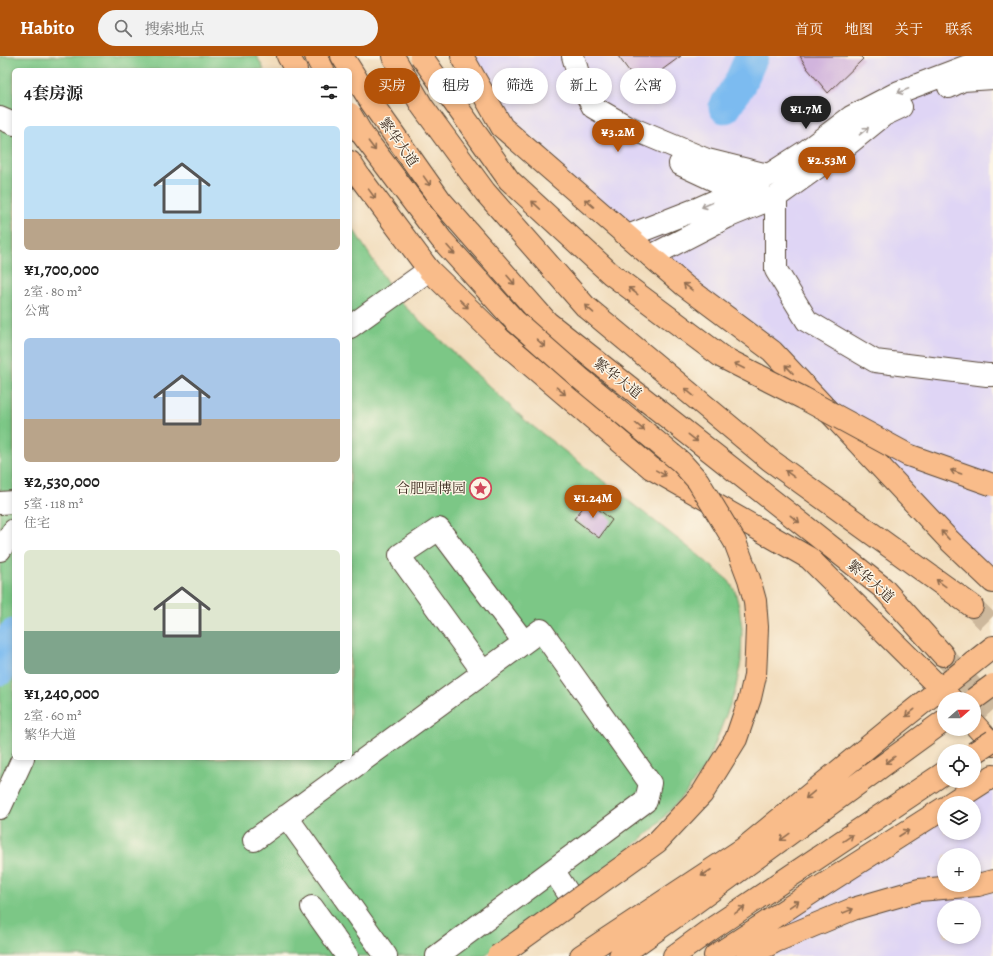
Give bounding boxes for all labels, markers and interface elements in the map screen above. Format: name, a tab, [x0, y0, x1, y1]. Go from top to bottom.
search box	[98, 10, 378, 46]
text: Habito	[20, 15, 74, 41]
icon: search	[112, 17, 134, 39]
text: 搜索地点	[144, 19, 205, 39]
text: 首页	[795, 20, 823, 39]
text: 地图	[845, 20, 873, 39]
text: 关于	[895, 20, 923, 39]
text: 联系	[945, 20, 973, 39]
chip: 买房	[364, 68, 420, 104]
chip: 租房	[428, 68, 484, 104]
chip: 筛选	[492, 68, 548, 104]
chip: 新上	[556, 68, 612, 104]
chip: 公寓	[620, 68, 676, 104]
icon: filters	[318, 81, 340, 103]
text: 4套房源	[24, 82, 83, 105]
one-way arrow	[897, 87, 909, 95]
pin: ¥1.7M	[778, 96, 834, 130]
text: ¥1.7M	[790, 100, 822, 117]
street label: 繁华大道	[375, 114, 422, 171]
pin: ¥3.2M	[590, 119, 646, 153]
text: ¥3.2M	[601, 123, 635, 140]
one-way arrow	[859, 126, 870, 135]
one-way arrow	[367, 141, 376, 152]
pin: ¥2.53M	[794, 147, 860, 181]
text: ¥2.53M	[807, 151, 847, 168]
icon: home	[146, 152, 218, 224]
one-way arrow	[423, 175, 431, 186]
one-way arrow	[368, 188, 376, 199]
one-way arrow	[584, 198, 595, 207]
one-way arrow	[531, 200, 541, 210]
one-way arrow	[701, 202, 713, 209]
one-way arrow	[446, 244, 455, 255]
text: ¥1,700,000	[24, 258, 99, 281]
one-way arrow	[506, 275, 515, 285]
text: 2室 · 80 m²	[24, 283, 82, 300]
one-way arrow	[682, 283, 693, 292]
one-way arrow	[628, 286, 639, 295]
one-way arrow	[459, 299, 469, 309]
text: 公寓	[24, 302, 50, 319]
one-way arrow	[584, 305, 595, 314]
one-way arrow	[535, 338, 545, 347]
street label: 繁华大道	[590, 354, 646, 403]
one-way arrow	[734, 361, 746, 369]
icon: home	[146, 364, 218, 436]
one-way arrow	[784, 364, 794, 374]
one-way arrow	[555, 386, 566, 395]
one-way arrow	[684, 388, 695, 397]
one-way arrow	[634, 423, 645, 432]
one-way arrow	[688, 433, 699, 442]
one-way arrow	[950, 468, 963, 475]
text: ¥2,530,000	[24, 470, 100, 493]
one-way arrow	[655, 470, 667, 478]
one-way arrow	[785, 470, 796, 478]
place icon: 合肥园博园	[468, 475, 494, 501]
place label: 合肥园博园	[396, 479, 466, 498]
pin: ¥1.24M	[560, 485, 626, 519]
text: ¥1.24M	[573, 489, 613, 506]
text: 5室 · 118 m²	[24, 495, 83, 512]
text: 住宅	[24, 514, 50, 531]
one-way arrow	[790, 514, 801, 523]
one-way arrow	[940, 530, 950, 540]
street label: 繁华大道	[843, 556, 898, 607]
icon: home	[146, 576, 218, 648]
one-way arrow	[935, 579, 946, 588]
text: ¥1,240,000	[24, 682, 99, 705]
north arrow	[937, 692, 981, 736]
map controls	[937, 692, 981, 944]
text: 2室 · 60 m²	[24, 707, 82, 724]
one-way arrow	[905, 708, 916, 717]
text: 繁华大道	[24, 726, 76, 743]
button: locate	[937, 744, 981, 788]
one-way arrow	[885, 756, 896, 764]
one-way arrow	[804, 790, 815, 799]
button: layers	[937, 796, 981, 840]
one-way arrow	[898, 829, 909, 837]
one-way arrow	[780, 833, 791, 841]
one-way arrow	[842, 834, 853, 842]
button: +	[937, 848, 981, 892]
one-way arrow	[700, 870, 712, 878]
one-way arrow	[789, 899, 800, 908]
button: −	[937, 900, 981, 944]
one-way arrow	[734, 906, 745, 914]
one-way arrow	[841, 907, 853, 914]

